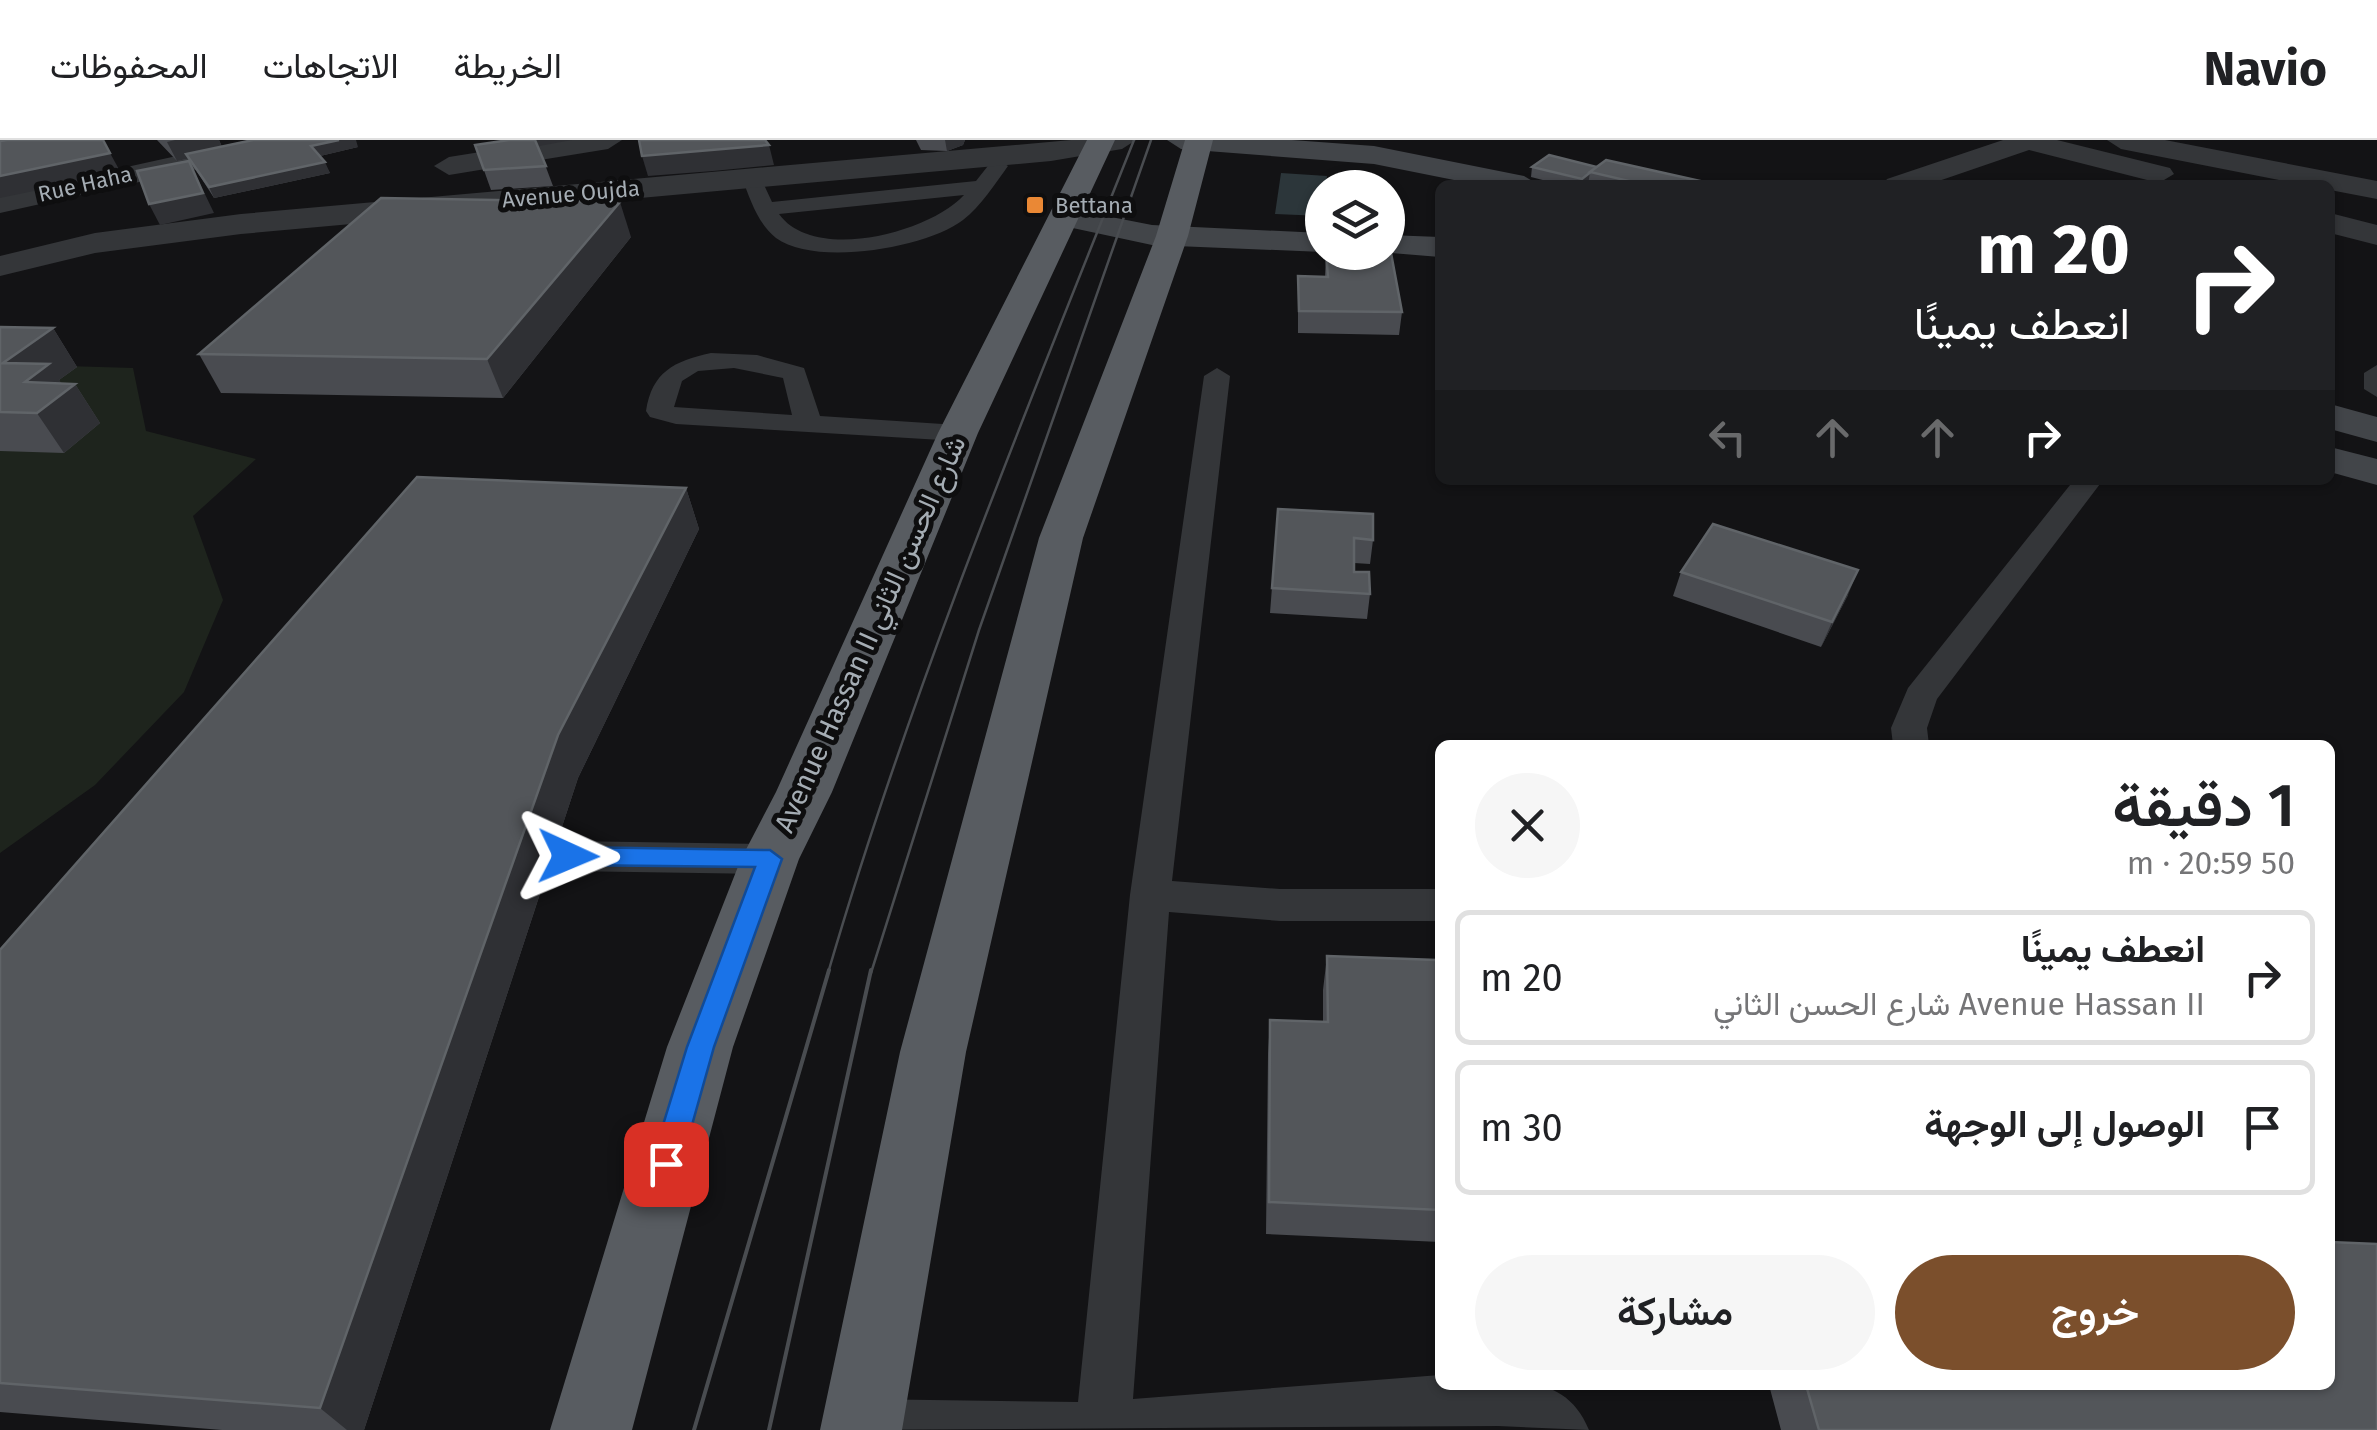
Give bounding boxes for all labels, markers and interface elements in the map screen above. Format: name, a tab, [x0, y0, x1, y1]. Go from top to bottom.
text: Navio	[2203, 40, 2327, 98]
text: المحفوظات	[50, 45, 208, 87]
text: الاتجاهات	[263, 45, 399, 87]
text: الخريطة	[454, 45, 562, 87]
street label: Rue Haha	[35, 160, 135, 208]
map controls	[1305, 170, 1405, 270]
button: layers	[1305, 170, 1405, 270]
street label: Avenue Oujda	[501, 175, 641, 213]
place label: Bettana	[1055, 192, 1133, 219]
marker: Bettana	[1024, 194, 1046, 216]
text: 20 m	[1977, 208, 2130, 292]
icon: right	[2165, 220, 2295, 350]
text: انعطف يمينًا	[1914, 297, 2130, 351]
icon: left	[1700, 410, 1755, 465]
icon: ahead	[1805, 410, 1860, 465]
icon: ahead	[1910, 410, 1965, 465]
icon: right	[2015, 410, 2070, 465]
street label: Avenue Hassan II شارع الحسن الثاني	[767, 431, 978, 840]
text: 1 دقيقة	[2112, 770, 2295, 842]
button: close	[1475, 773, 1580, 878]
position arrow	[516, 804, 620, 908]
text: 50 m · 20:59	[2127, 844, 2295, 882]
text: انعطف يمينًا	[2021, 926, 2205, 972]
icon: right	[2235, 950, 2290, 1005]
text: 20 m	[1480, 955, 1563, 1001]
text: Avenue Hassan II شارع الحسن الثاني	[1713, 985, 2205, 1023]
icon: arrive	[2235, 1100, 2290, 1155]
text: الوصول إلى الوجهة	[1924, 1101, 2205, 1147]
text: 30 m	[1480, 1105, 1563, 1151]
pin	[624, 1122, 709, 1207]
icon: arrive	[639, 1137, 694, 1192]
button: مشاركة	[1475, 1255, 1875, 1370]
button: خروج	[1895, 1255, 2295, 1370]

